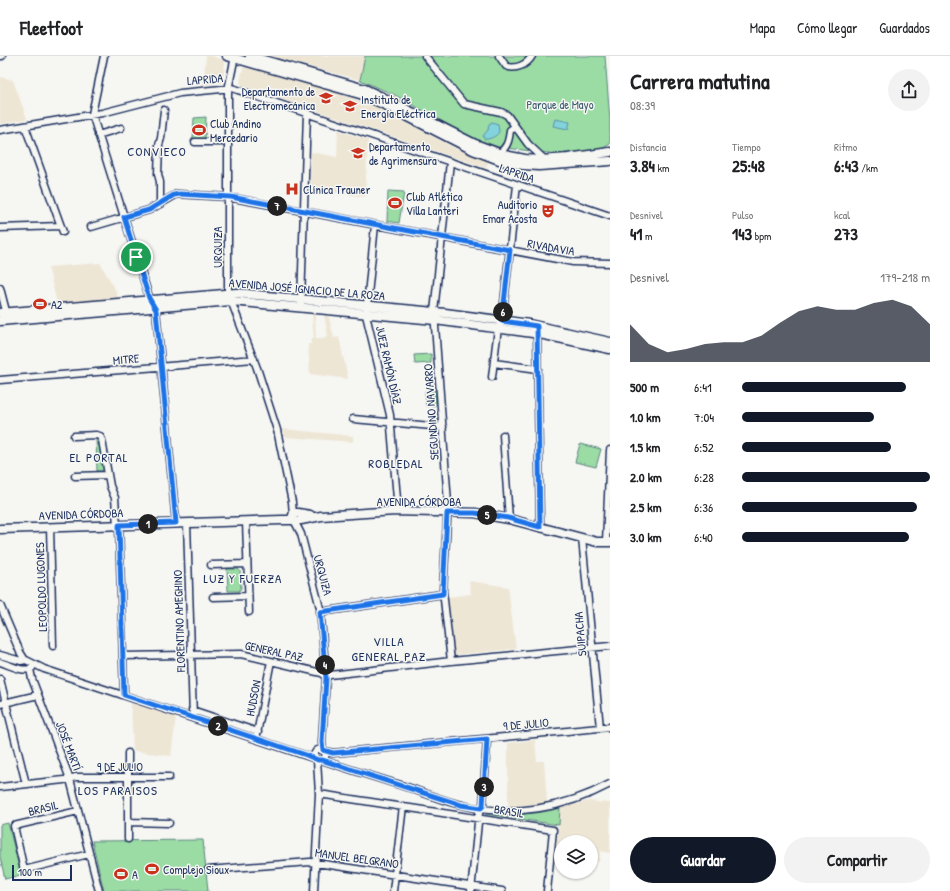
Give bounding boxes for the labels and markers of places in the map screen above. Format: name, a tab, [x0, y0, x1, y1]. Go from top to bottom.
place label: Departamento de Electromecánica	[242, 83, 315, 114]
school or university icon: Departamento de Electromecánica	[318, 90, 334, 106]
place label: Instituto de Energía Eléctrica	[361, 91, 436, 122]
school or university icon: Instituto de Energía Eléctrica	[342, 98, 358, 114]
place label: Club Andino Mercedario	[210, 115, 261, 146]
sports icon: Club Andino Mercedario	[191, 122, 207, 138]
place label: Departamento de Agrimensura	[369, 138, 437, 169]
school or university icon: Departamento de Agrimensura	[350, 145, 366, 161]
hospital icon: Clínica Trauner	[284, 181, 300, 197]
place label: Clínica Trauner	[303, 181, 371, 198]
place label: Club Atlético Villa Lanteri	[406, 188, 463, 219]
sports icon: Club Atlético Villa Lanteri	[387, 195, 403, 211]
pin: 7	[267, 196, 287, 216]
place label: Auditorio Emar Acosta	[483, 196, 537, 227]
theatre icon: Auditorio Emar Acosta	[540, 203, 556, 219]
pin	[119, 240, 153, 274]
sports icon: A2	[32, 296, 48, 312]
place label: A2	[51, 296, 63, 313]
pin: 6	[493, 302, 513, 322]
pin: 5	[477, 505, 497, 525]
pin: 1	[138, 514, 158, 534]
pin: 4	[315, 655, 335, 675]
pin: 2	[208, 716, 228, 736]
pin: 3	[474, 777, 494, 797]
sports icon: Complejo Sioux	[144, 861, 160, 877]
place label: Complejo Sioux	[163, 861, 229, 878]
sports icon: A	[113, 866, 129, 882]
place label: A	[132, 866, 138, 883]

